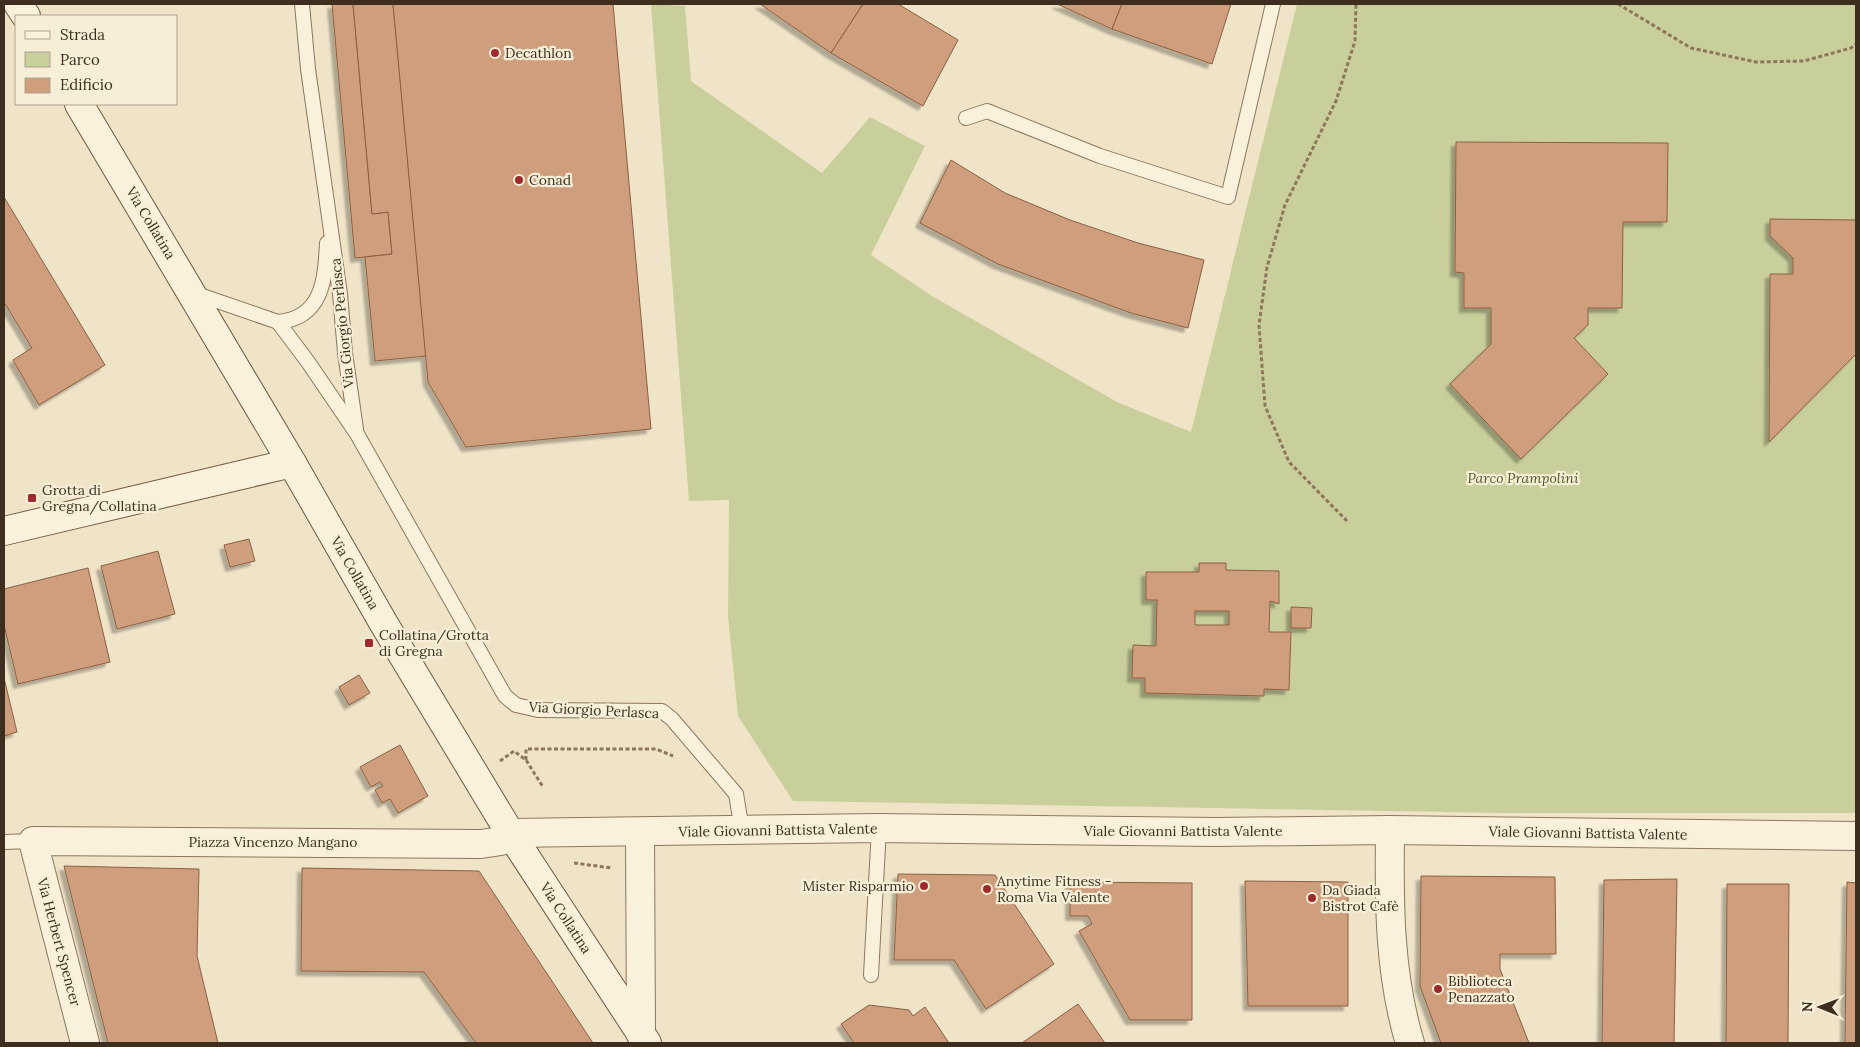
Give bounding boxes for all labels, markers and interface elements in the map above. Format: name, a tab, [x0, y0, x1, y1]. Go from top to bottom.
legend	[15, 15, 178, 105]
text: Strada	[60, 25, 105, 44]
place label: Decathlon	[505, 44, 572, 62]
marker: Decathlon	[489, 47, 501, 59]
text: Parco	[60, 50, 100, 69]
text: Edificio	[60, 75, 113, 94]
place label: Conad	[529, 171, 571, 189]
marker: Conad	[513, 174, 525, 186]
street label: Via Collatina	[122, 183, 180, 263]
street label: Via Giorgio Perlasca	[326, 257, 358, 390]
park label: Parco Prampolini	[1468, 469, 1579, 487]
place label: Grotta di Gregna/Collatina	[42, 481, 157, 515]
marker: Grotta di Gregna/Collatina	[26, 492, 38, 504]
street label: Via Collatina	[326, 532, 383, 613]
place label: Collatina/Grotta di Gregna	[379, 626, 489, 660]
marker: Collatina/Grotta di Gregna	[363, 637, 375, 649]
street label: Via Giorgio Perlasca	[527, 698, 660, 722]
street label: Viale Giovanni Battista Valente	[677, 819, 878, 841]
street label: Viale Giovanni Battista Valente	[1083, 822, 1283, 840]
street label: Viale Giovanni Battista Valente	[1487, 822, 1688, 844]
street label: Piazza Vincenzo Mangano	[189, 833, 357, 851]
place label: Anytime Fitness - Roma Via Valente	[996, 872, 1112, 906]
street label: Via Herbert Spencer	[33, 875, 85, 1008]
place label: Mister Risparmio	[802, 877, 914, 895]
street label: Via Collatina	[536, 878, 596, 957]
marker: Mister Risparmio	[918, 880, 930, 892]
place label: Da Giada Bistrot Cafè	[1322, 881, 1399, 915]
marker: Anytime Fitness - Roma Via Valente	[981, 883, 993, 895]
marker: Da Giada Bistrot Cafè	[1306, 892, 1318, 904]
place label: Biblioteca Penazzato	[1448, 972, 1515, 1006]
north arrow	[1795, 982, 1845, 1032]
marker: Biblioteca Penazzato	[1432, 983, 1444, 995]
text: N	[1798, 1001, 1816, 1012]

